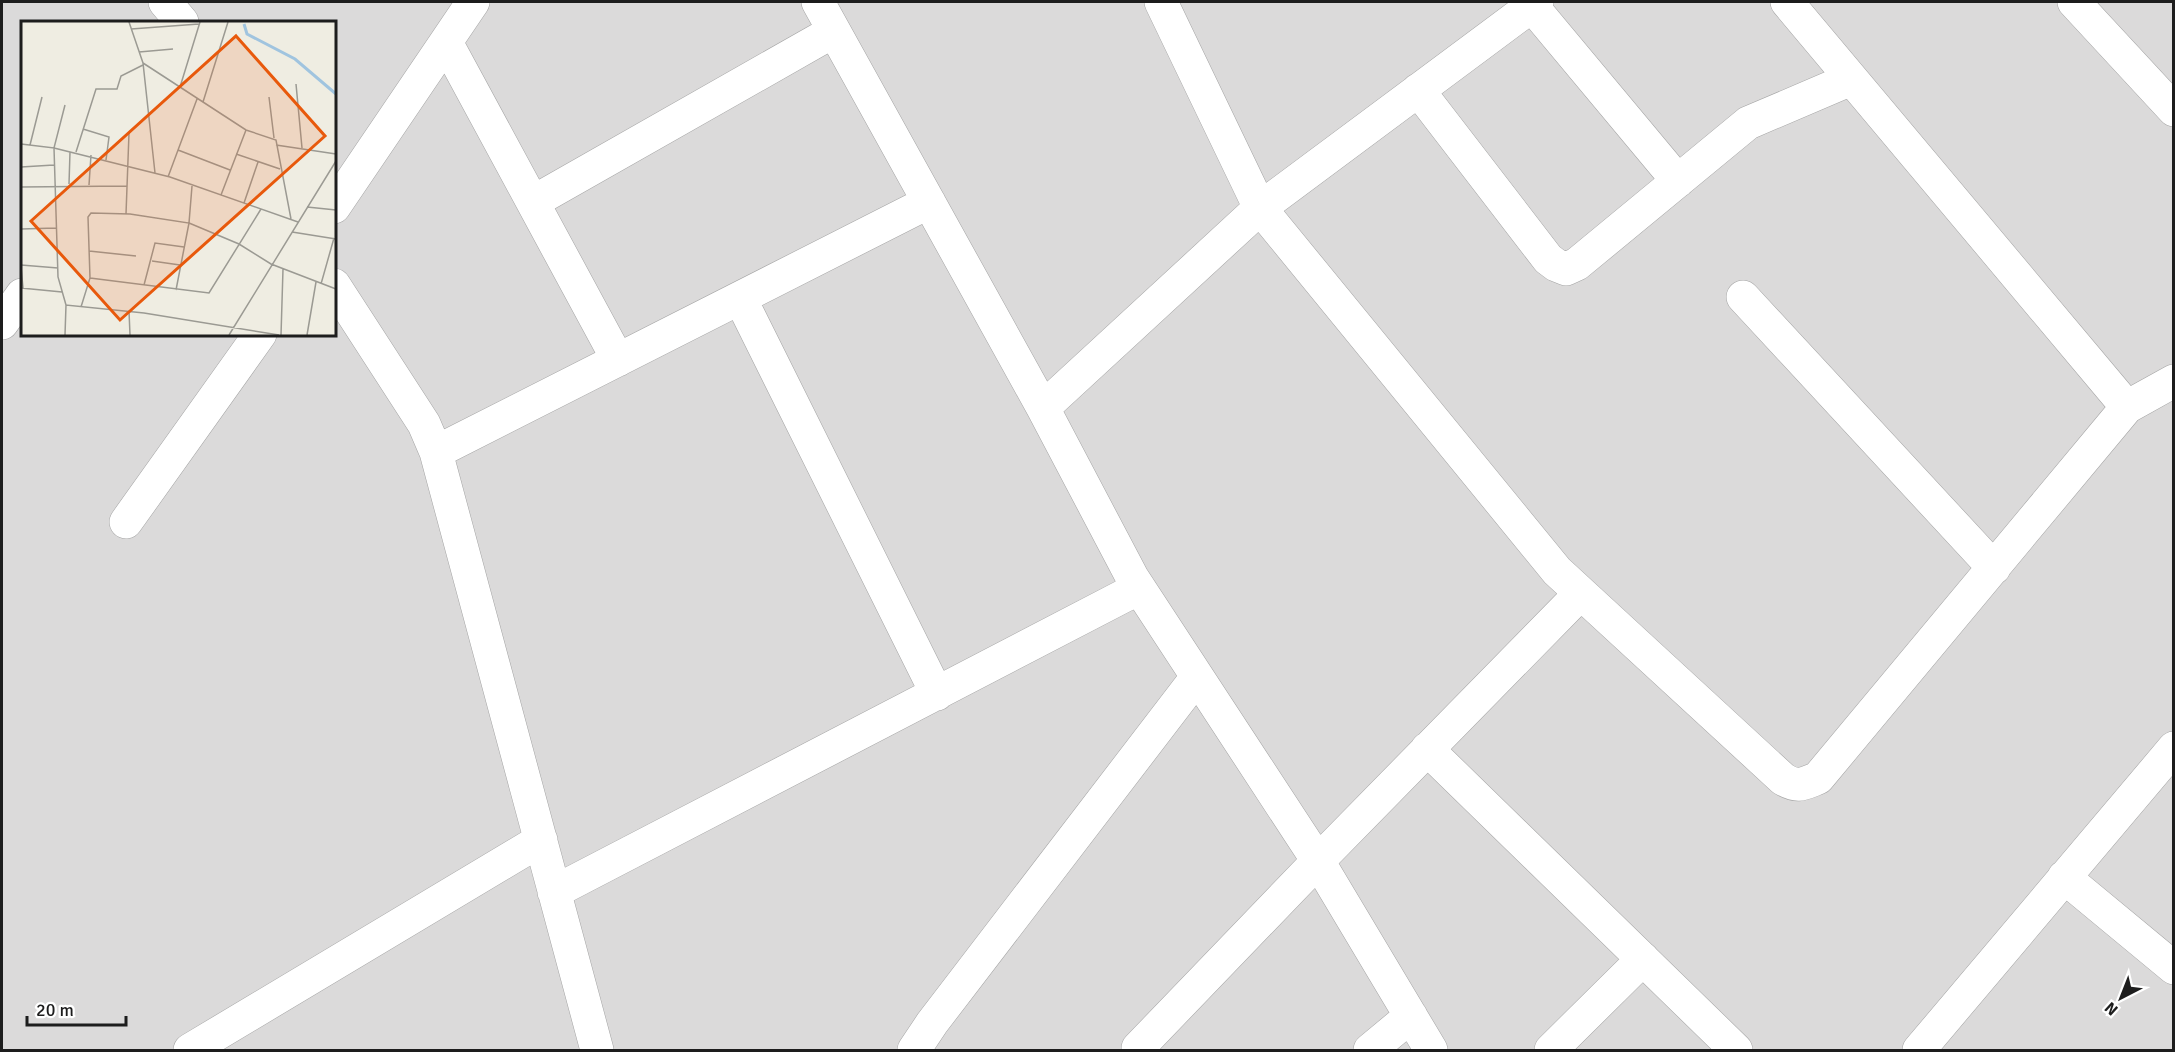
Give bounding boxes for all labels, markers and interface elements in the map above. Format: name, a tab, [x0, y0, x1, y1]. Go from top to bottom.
inset map	[21, 21, 336, 336]
north arrow	[2091, 968, 2151, 1028]
scale bar	[27, 989, 126, 1027]
text: N	[2101, 997, 2122, 1020]
text: 20 m	[36, 999, 74, 1021]

